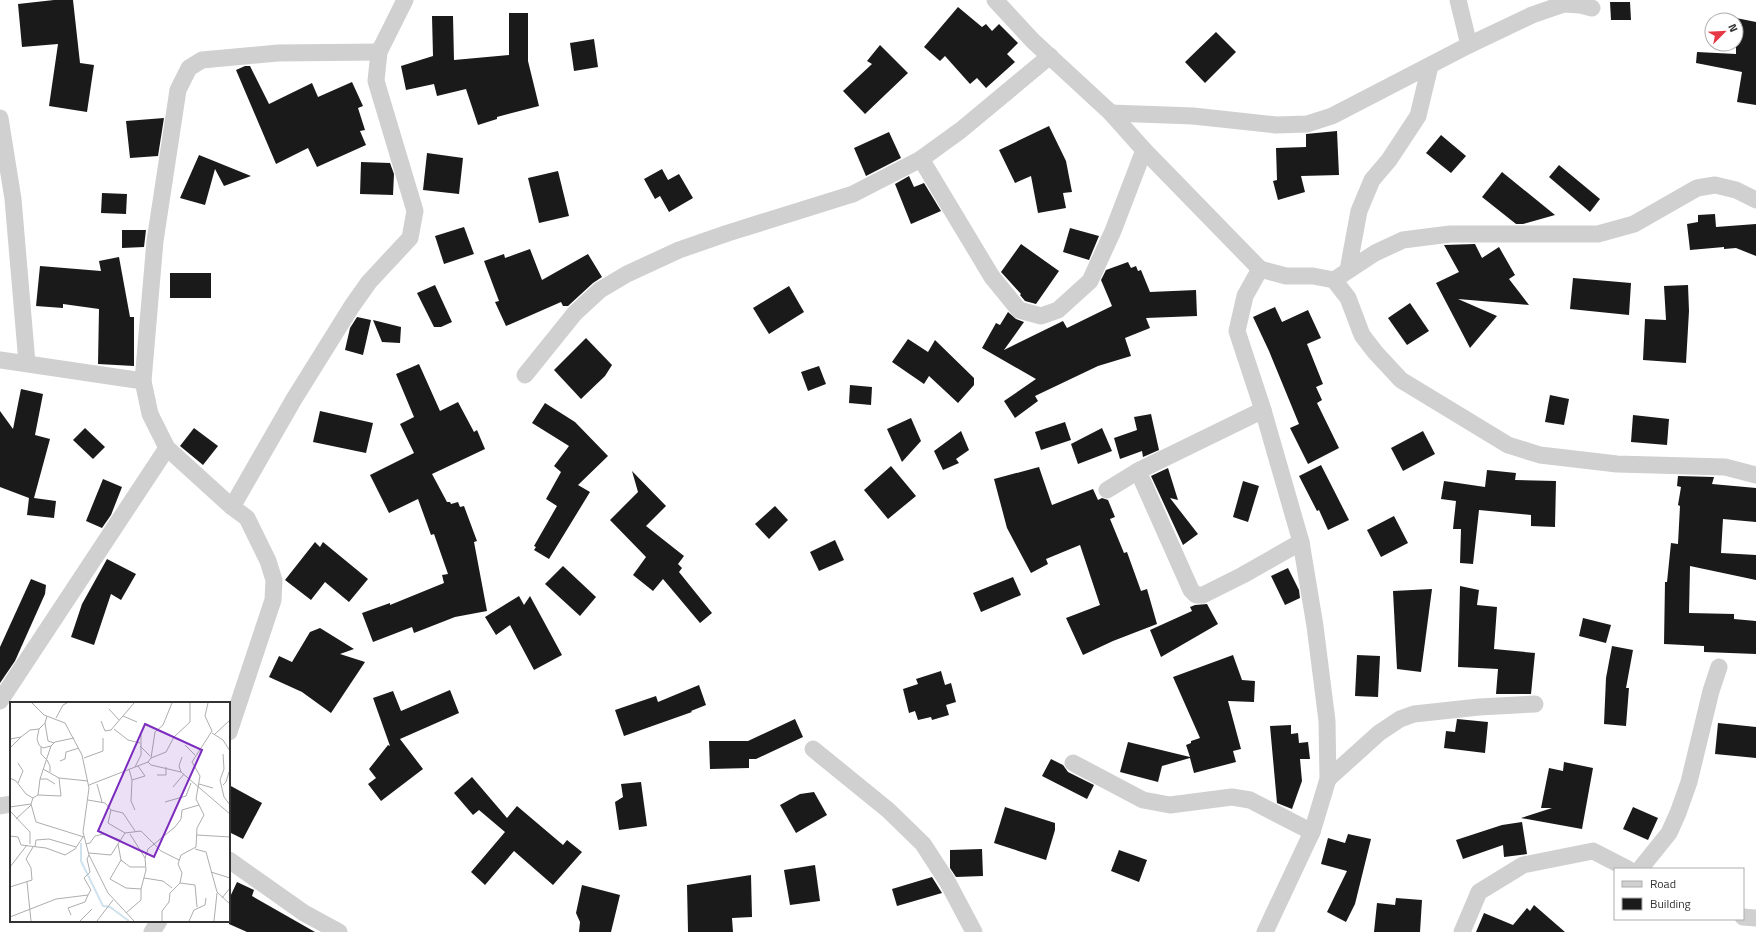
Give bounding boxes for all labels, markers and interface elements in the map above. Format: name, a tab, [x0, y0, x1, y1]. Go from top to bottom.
north arrow	[1704, 12, 1744, 52]
text: N	[1724, 21, 1742, 35]
inset map	[10, 702, 230, 922]
legend	[1614, 868, 1744, 920]
text: Road	[1650, 874, 1676, 893]
text: Building	[1650, 894, 1691, 913]

